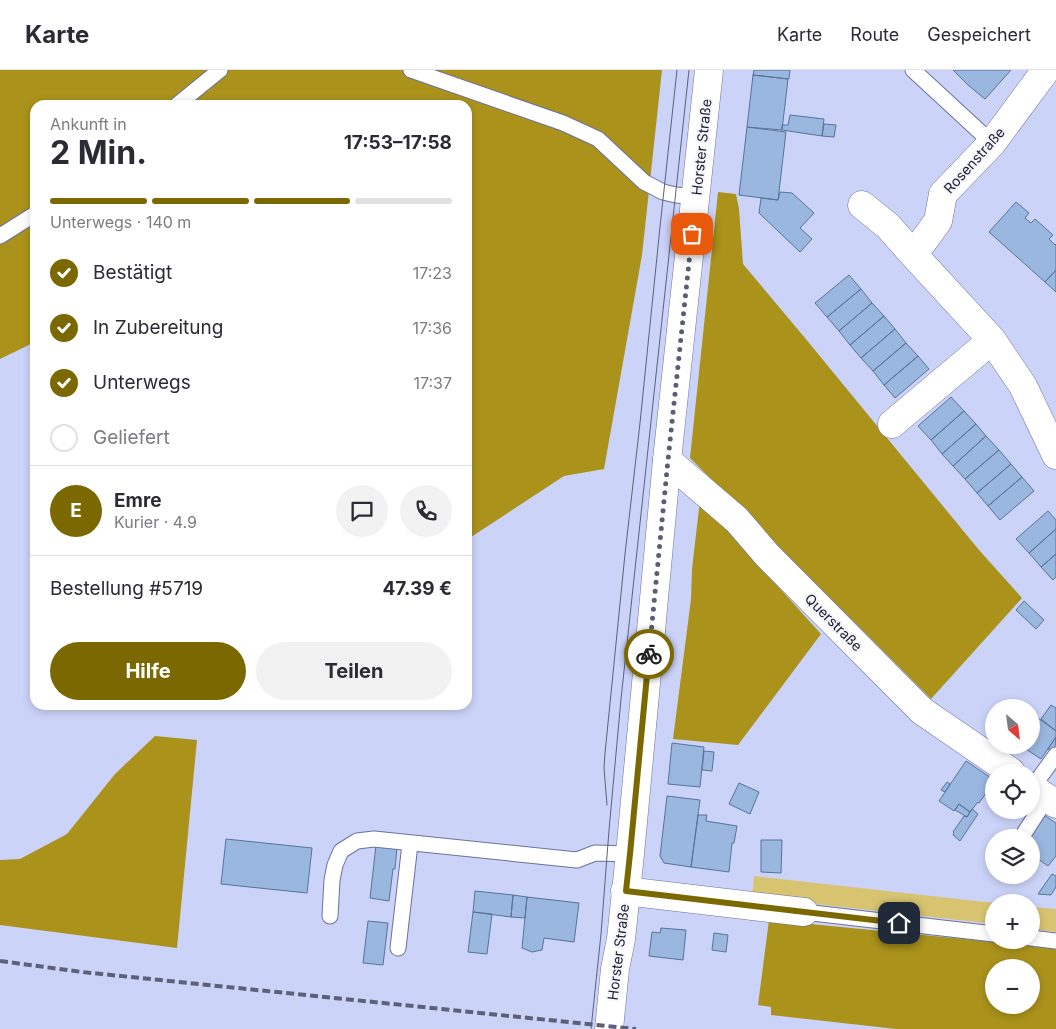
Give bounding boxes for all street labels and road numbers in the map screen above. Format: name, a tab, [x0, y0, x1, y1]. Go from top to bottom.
street label: Horster Straße	[687, 98, 715, 196]
street label: Rosenstraße	[940, 124, 1008, 196]
street label: Querstraße	[802, 590, 866, 654]
street label: Horster Straße	[604, 903, 632, 1001]

